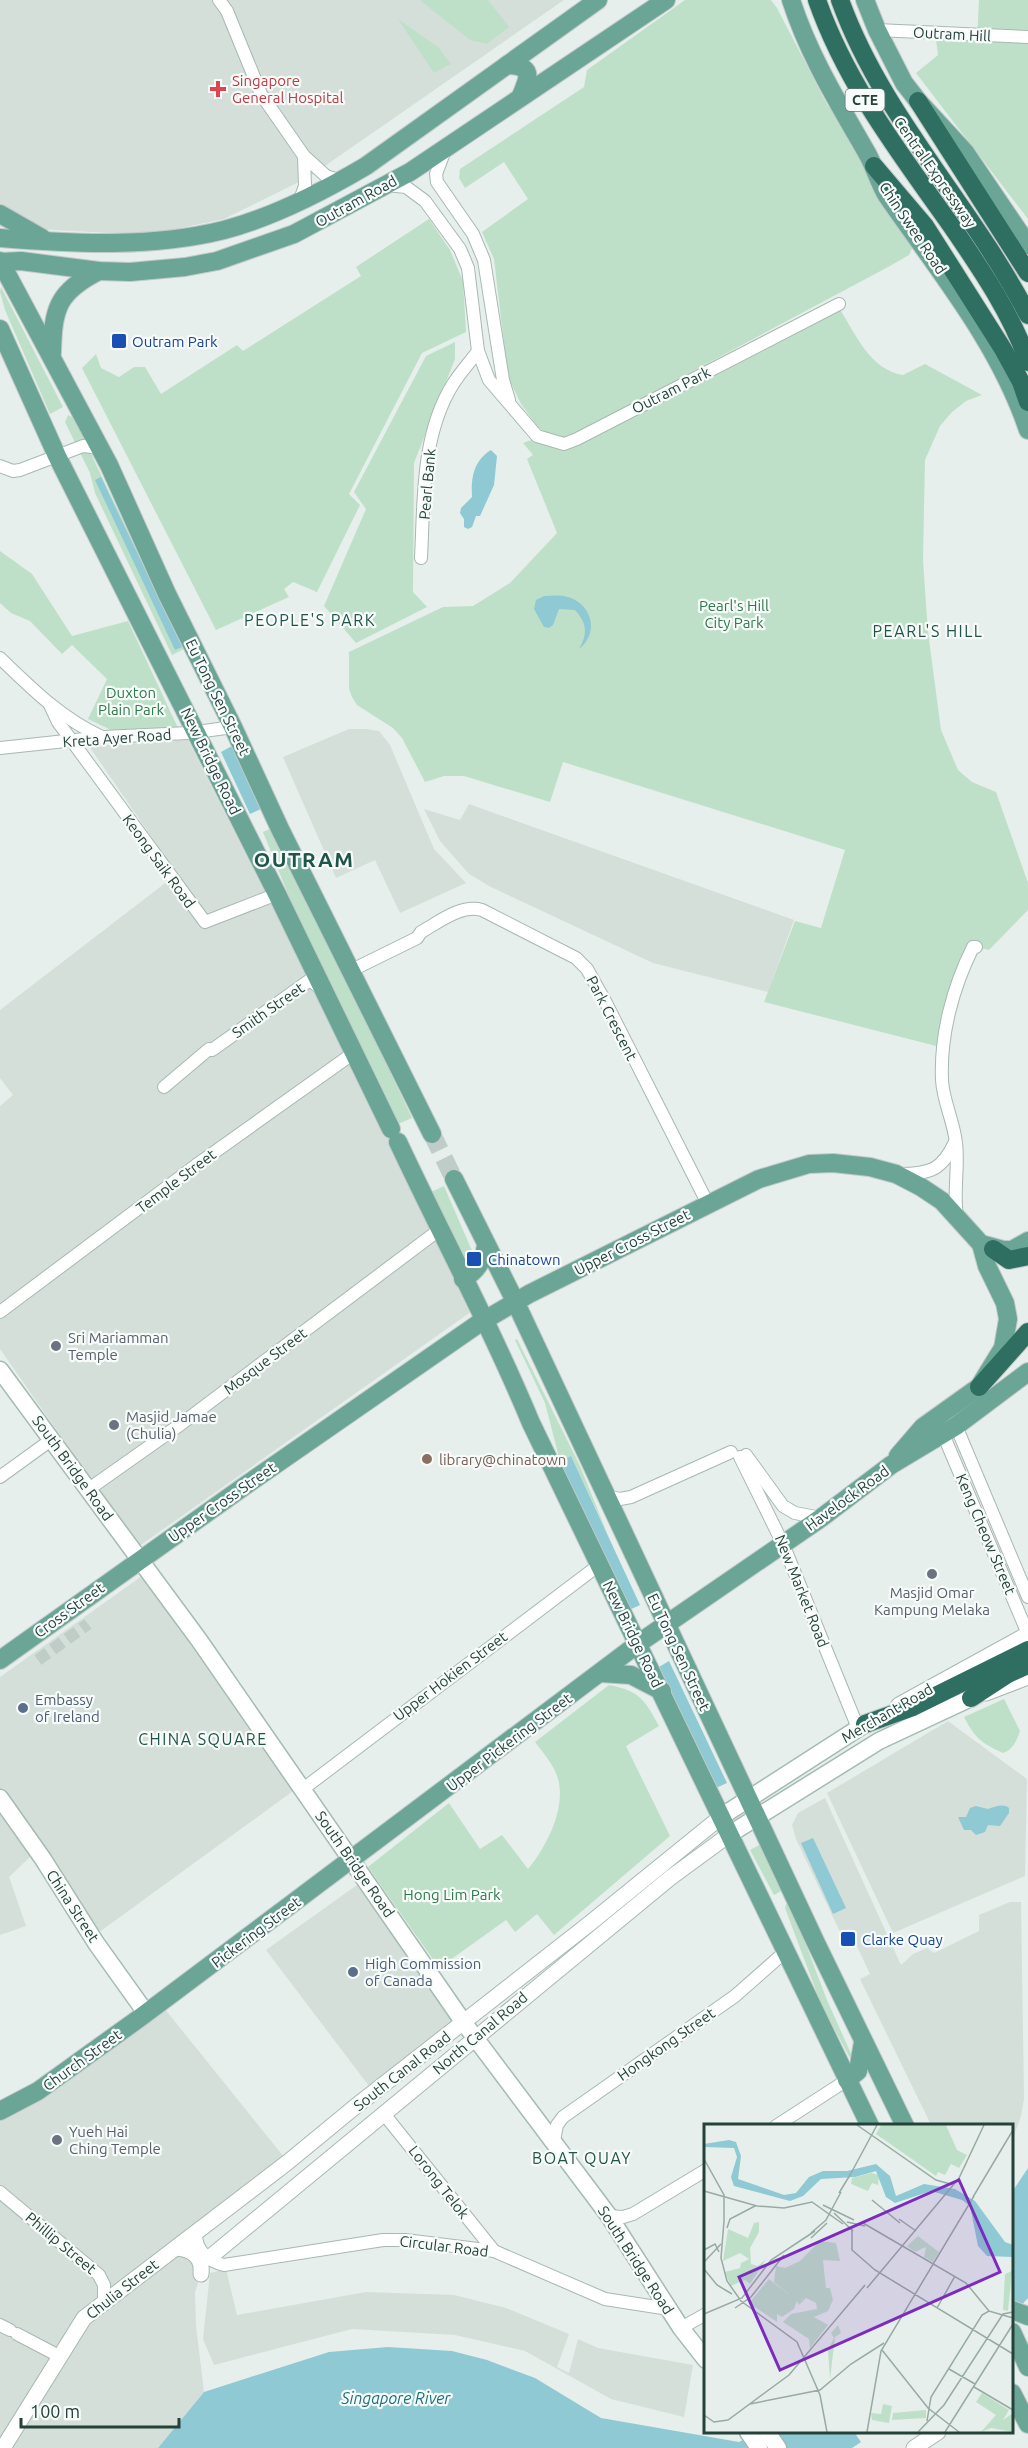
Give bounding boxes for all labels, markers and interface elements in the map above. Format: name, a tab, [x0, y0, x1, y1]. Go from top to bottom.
street label: Outram Hill	[913, 23, 991, 45]
place label: Singapore General Hospital	[232, 72, 344, 106]
marker: Singapore General Hospital	[209, 80, 227, 98]
road number: CTE	[846, 89, 884, 111]
street label: Central Expressway	[890, 113, 980, 231]
street label: Outram Road	[312, 172, 400, 230]
street label: Chin Swee Road	[876, 179, 950, 277]
marker: Outram Park	[110, 332, 128, 350]
place label: Outram Park	[132, 333, 218, 350]
street label: Outram Park	[629, 363, 713, 417]
street label: Pearl Bank	[415, 447, 439, 520]
park label: Pearl's Hill City Park	[699, 597, 769, 631]
district label: PEOPLE'S PARK	[244, 611, 376, 629]
district label: PEARL'S HILL	[873, 622, 983, 640]
street label: Eu Tong Sen Street	[182, 636, 254, 758]
park label: Duxton Plain Park	[98, 684, 164, 718]
street label: New Bridge Road	[178, 705, 244, 817]
street label: Kreta Ayer Road	[62, 726, 172, 750]
street label: Keong Saik Road	[119, 811, 199, 911]
district label: OUTRAM	[254, 847, 354, 871]
street label: Park Crescent	[583, 973, 641, 1063]
street label: Smith Street	[229, 979, 307, 1041]
street label: Temple Street	[133, 1146, 219, 1216]
street label: Upper Cross Street	[571, 1206, 693, 1278]
marker: Chinatown	[465, 1250, 483, 1268]
place label: Chinatown	[488, 1251, 561, 1268]
street label: Mosque Street	[220, 1324, 310, 1398]
place label: Sri Mariamman Temple	[68, 1329, 169, 1363]
marker: Sri Mariamman Temple	[49, 1339, 63, 1353]
place label: Masjid Jamae (Chulia)	[126, 1408, 217, 1442]
street label: South Bridge Road	[29, 1412, 117, 1524]
marker: Masjid Jamae (Chulia)	[107, 1418, 121, 1432]
place label: library@chinatown	[439, 1451, 566, 1468]
marker: library@chinatown	[420, 1452, 434, 1466]
street label: Upper Cross Street	[165, 1459, 279, 1545]
street label: Havelock Road	[802, 1462, 892, 1534]
street label: Keng Cheow Street	[953, 1471, 1019, 1597]
street label: New Market Road	[772, 1532, 832, 1650]
marker: Masjid Omar Kampung Melaka	[925, 1567, 939, 1581]
street label: New Bridge Road	[600, 1578, 666, 1690]
street label: Cross Street	[31, 1579, 107, 1641]
place label: Masjid Omar Kampung Melaka	[874, 1584, 990, 1618]
street label: Eu Tong Sen Street	[644, 1591, 714, 1713]
street label: Upper Hokien Street	[390, 1628, 510, 1724]
street label: Merchant Road	[838, 1680, 936, 1746]
street label: Upper Pickering Street	[443, 1689, 575, 1795]
place label: Embassy of Ireland	[35, 1691, 100, 1725]
marker: Embassy of Ireland	[16, 1701, 30, 1715]
district label: CHINA SQUARE	[138, 1730, 268, 1748]
street label: South Bridge Road	[312, 1808, 398, 1920]
street label: China Street	[43, 1867, 103, 1946]
park label: Hong Lim Park	[403, 1886, 501, 1903]
street label: Pickering Street	[208, 1893, 304, 1971]
marker: Clarke Quay	[839, 1930, 857, 1948]
place label: Clarke Quay	[862, 1931, 943, 1948]
place label: High Commission of Canada	[365, 1955, 481, 1989]
marker: High Commission of Canada	[346, 1965, 360, 1979]
street label: North Canal Road	[429, 1988, 531, 2078]
street label: Hongkong Street	[614, 2004, 718, 2084]
street label: Church Street	[39, 2026, 125, 2094]
street label: South Canal Road	[350, 2028, 454, 2114]
place label: Yueh Hai Ching Temple	[69, 2123, 161, 2157]
inset map	[704, 2124, 1013, 2433]
marker: Yueh Hai Ching Temple	[50, 2133, 64, 2147]
street label: Lorong Telok	[405, 2142, 473, 2222]
district label: BOAT QUAY	[532, 2149, 632, 2167]
street label: South Bridge Road	[595, 2203, 677, 2317]
street label: Phillip Street	[22, 2209, 100, 2277]
street label: Circular Road	[399, 2232, 489, 2260]
street label: Chulia Street	[83, 2255, 162, 2322]
water label: Singapore River	[341, 2389, 451, 2407]
scale bar	[21, 2391, 178, 2429]
text: 100 m	[30, 2401, 80, 2421]

